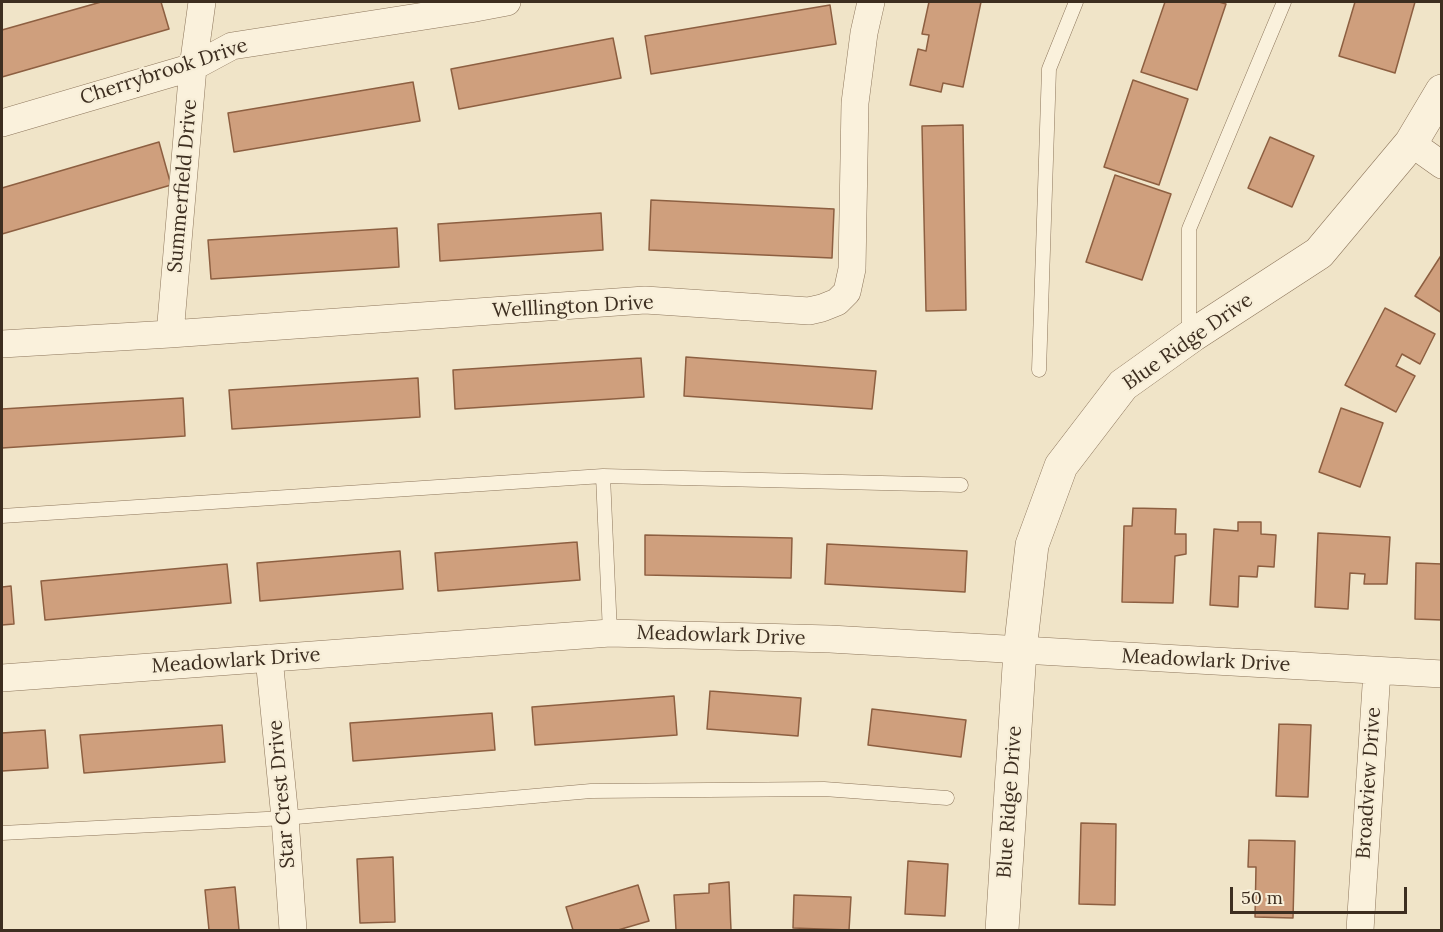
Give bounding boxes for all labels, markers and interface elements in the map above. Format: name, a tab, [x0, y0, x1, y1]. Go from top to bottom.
street label: Cherrybrook Drive	[77, 34, 251, 110]
street label: Summerfield Drive	[163, 98, 203, 274]
street label: Blue Ridge Drive	[1118, 288, 1258, 396]
street label: Welllington Drive	[492, 291, 654, 323]
street label: Meadowlark Drive	[636, 621, 806, 651]
street label: Meadowlark Drive	[151, 643, 321, 679]
street label: Meadowlark Drive	[1121, 645, 1291, 677]
street label: Broadview Drive	[1352, 706, 1386, 860]
street label: Star Crest Drive	[264, 719, 300, 869]
street label: Blue Ridge Drive	[993, 725, 1027, 879]
scale bar	[1233, 875, 1410, 913]
text: 50 m	[1241, 886, 1283, 909]

